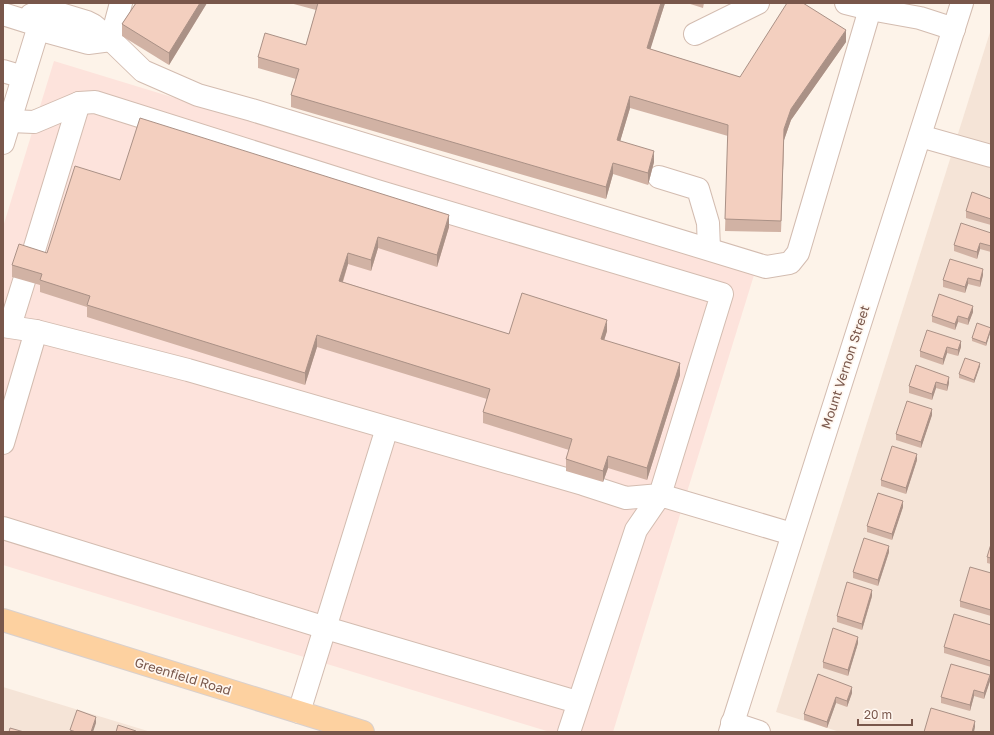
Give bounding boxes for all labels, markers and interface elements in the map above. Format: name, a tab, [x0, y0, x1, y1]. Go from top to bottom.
street label: Mount Vernon Street	[817, 303, 873, 431]
street label: Greenfield Road	[133, 654, 233, 698]
scale bar	[858, 701, 912, 727]
text: 20 m	[864, 707, 892, 722]

